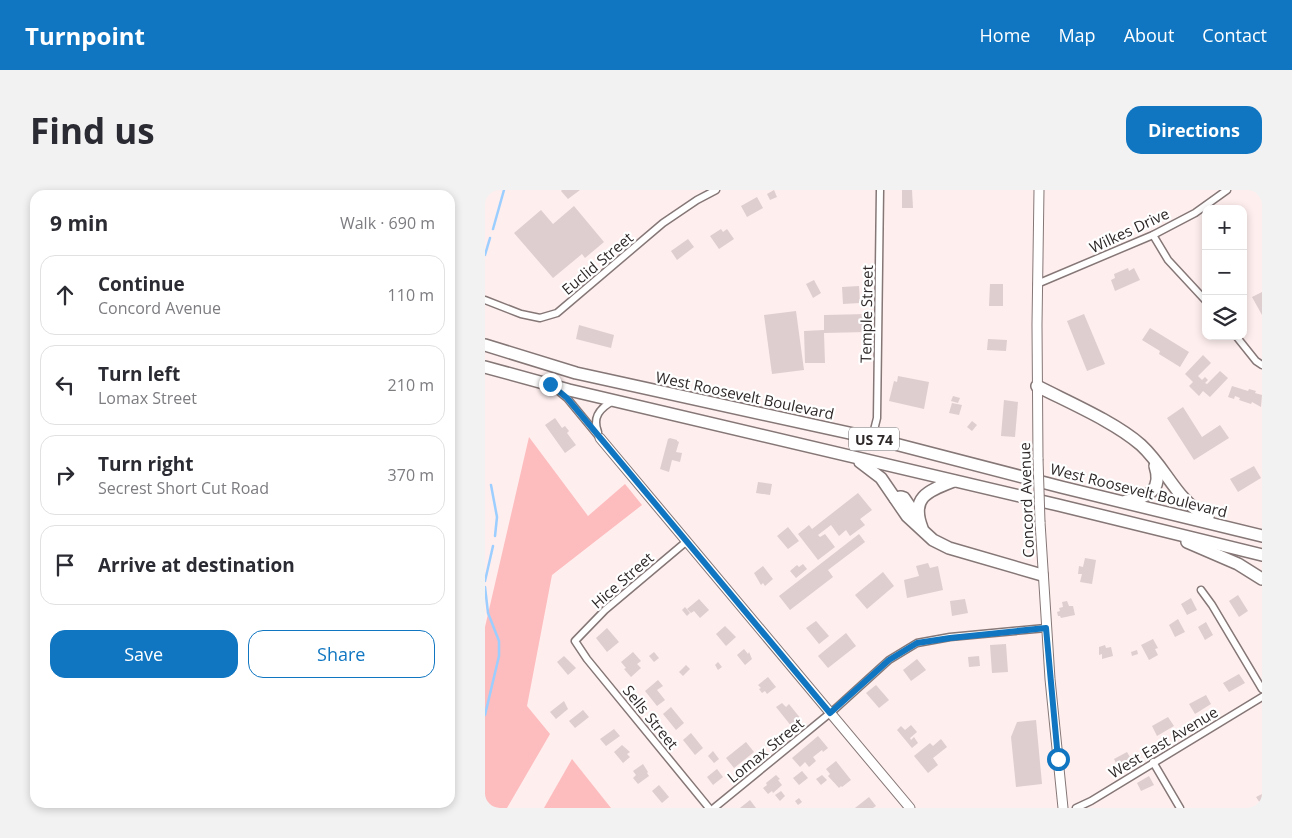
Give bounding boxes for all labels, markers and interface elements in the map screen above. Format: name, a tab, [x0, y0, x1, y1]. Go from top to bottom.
text: Turnpoint	[25, 19, 145, 52]
text: Home	[980, 23, 1030, 47]
text: Map	[1058, 23, 1096, 47]
text: About	[1124, 23, 1174, 47]
text: Contact	[1202, 23, 1267, 47]
button: Directions	[1126, 106, 1262, 154]
text: Find us	[30, 107, 155, 154]
street label: Wilkes Drive	[1086, 203, 1172, 257]
map controls	[1202, 205, 1247, 340]
button: +	[1202, 205, 1247, 250]
text: 9 min	[50, 209, 108, 237]
text: Walk · 690 m	[340, 212, 435, 234]
street label: Euclid Street	[557, 227, 637, 299]
button: −	[1202, 250, 1247, 295]
street label: Temple Street	[855, 265, 877, 363]
text: Continue	[98, 271, 185, 297]
icon: ahead	[51, 281, 79, 309]
text: 110 m	[388, 284, 434, 306]
button: layers	[1202, 295, 1247, 340]
text: Concord Avenue	[98, 297, 221, 319]
text: Turn left	[98, 361, 180, 387]
street label: West Roosevelt Boulevard	[654, 366, 836, 424]
icon: left	[51, 371, 79, 399]
route end	[539, 373, 562, 396]
text: 210 m	[388, 374, 434, 396]
text: Lomax Street	[98, 387, 197, 409]
road number: US 74	[849, 428, 899, 450]
street label: Concord Avenue	[1014, 442, 1038, 558]
text: Turn right	[98, 451, 193, 477]
street label: West Roosevelt Boulevard	[1048, 458, 1230, 522]
icon: right	[51, 461, 79, 489]
text: 370 m	[388, 464, 434, 486]
text: Secrest Short Cut Road	[98, 477, 269, 499]
street label: Hice Street	[587, 547, 657, 613]
icon: arrive	[51, 551, 79, 579]
text: Arrive at destination	[98, 552, 295, 578]
button: Save	[50, 630, 238, 678]
button: Share	[248, 630, 435, 678]
street label: Sells Street	[619, 681, 683, 753]
street label: West East Avenue	[1105, 702, 1221, 782]
street label: Lomax Street	[723, 713, 807, 787]
route start	[1047, 748, 1070, 771]

